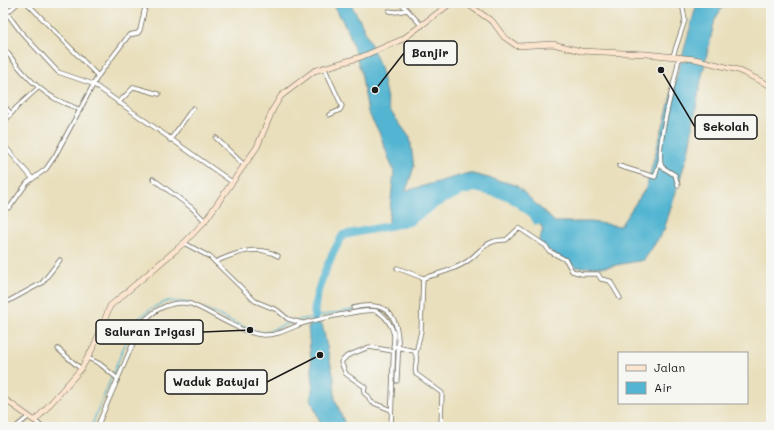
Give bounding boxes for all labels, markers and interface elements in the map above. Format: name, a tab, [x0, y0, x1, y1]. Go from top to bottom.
callout: Banjir	[404, 41, 457, 65]
text: Banjir	[411, 44, 449, 60]
callout: Sekolah	[695, 115, 757, 139]
text: Sekolah	[703, 118, 749, 134]
callout: Saluran Irigasi	[96, 320, 203, 344]
text: Saluran Irigasi	[105, 323, 195, 339]
legend	[618, 352, 748, 404]
text: Jalan	[654, 359, 685, 375]
callout: Waduk Batujai	[165, 370, 267, 394]
text: Waduk Batujai	[173, 373, 259, 389]
text: Air	[654, 379, 672, 395]

